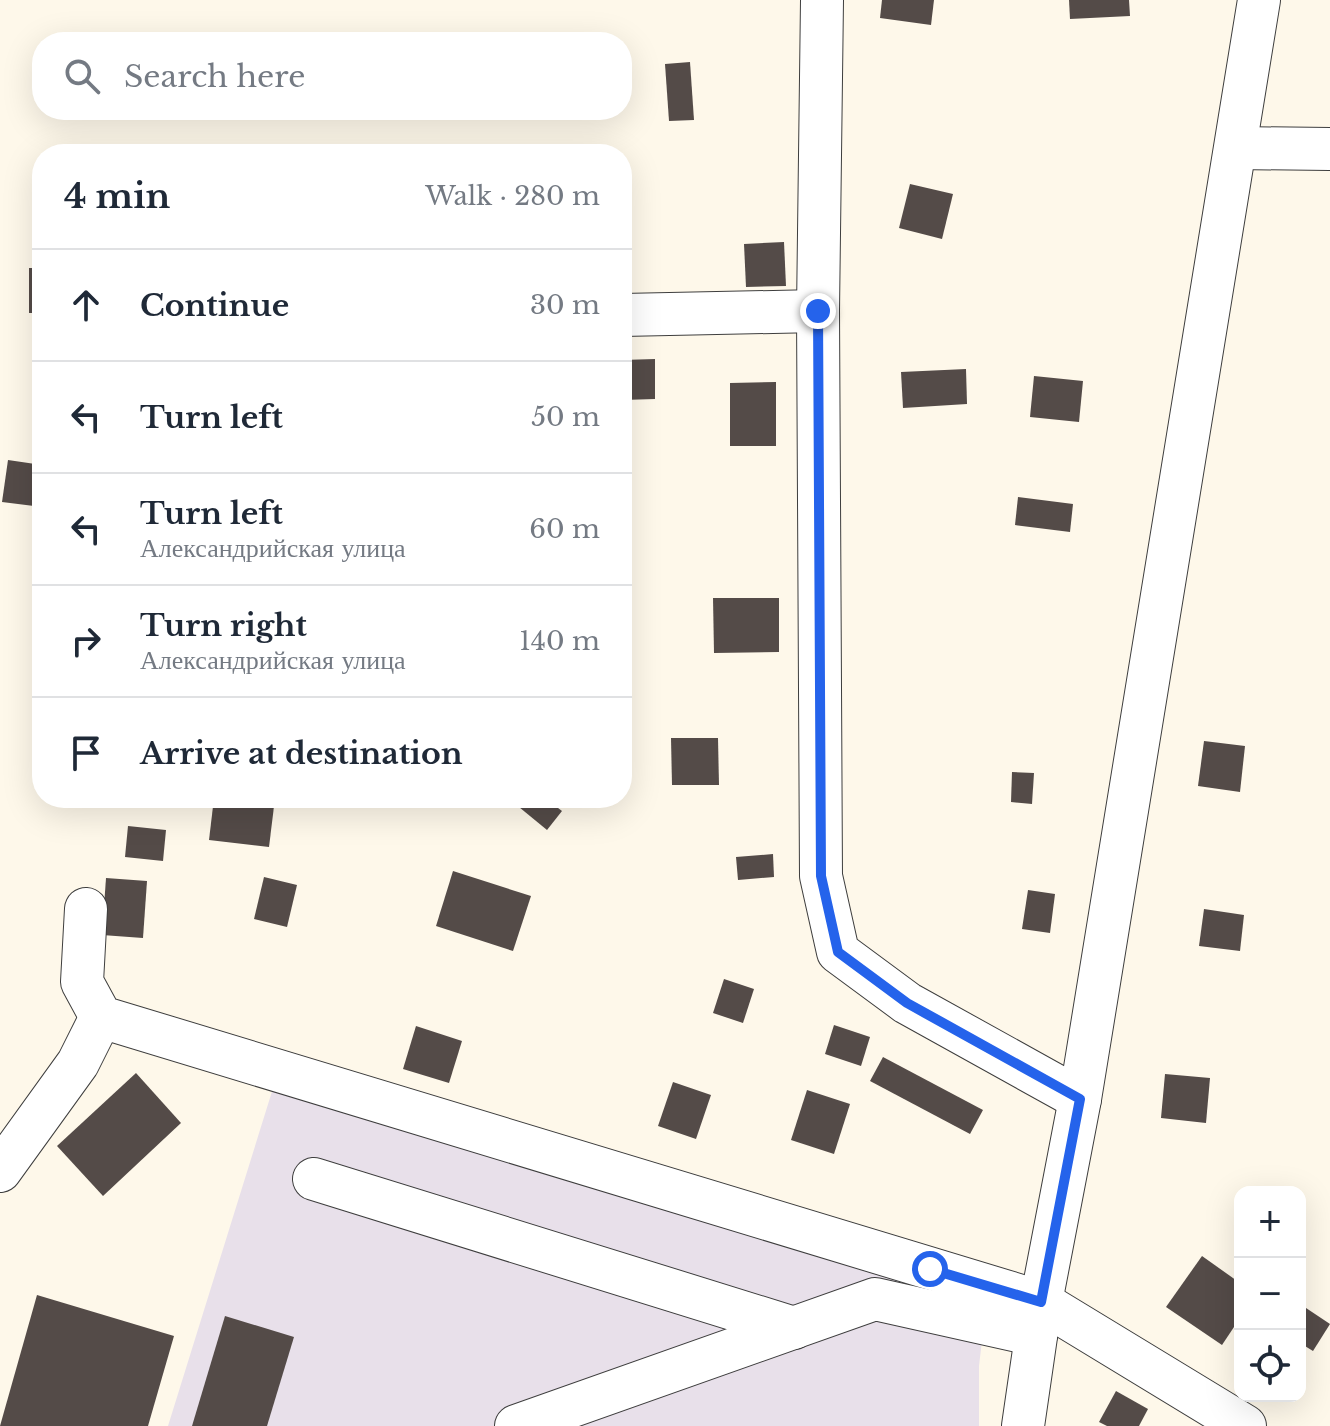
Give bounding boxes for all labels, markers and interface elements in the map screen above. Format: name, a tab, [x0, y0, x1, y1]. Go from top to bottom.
search box	[32, 32, 632, 120]
icon: search	[60, 54, 104, 98]
text: Search here	[124, 58, 305, 95]
text: 4 min	[64, 175, 170, 217]
text: Walk · 280 m	[425, 180, 600, 212]
icon: ahead	[64, 283, 108, 327]
text: Continue	[140, 287, 289, 324]
text: 30 m	[530, 289, 600, 321]
route end	[800, 293, 836, 329]
icon: left	[64, 395, 108, 439]
text: Turn left	[140, 399, 283, 436]
text: 50 m	[531, 401, 600, 433]
text: Turn left	[140, 495, 283, 532]
icon: left	[64, 507, 108, 551]
text: 60 m	[529, 513, 600, 545]
text: Александрийская улица	[140, 532, 406, 564]
text: Turn right	[140, 607, 307, 644]
icon: right	[64, 619, 108, 663]
text: 140 m	[519, 625, 600, 657]
text: Александрийская улица	[140, 644, 406, 676]
icon: arrive	[64, 731, 108, 775]
text: Arrive at destination	[140, 735, 463, 772]
map controls	[1234, 1186, 1306, 1402]
button: +	[1234, 1186, 1306, 1258]
route start	[912, 1251, 948, 1287]
button: −	[1234, 1258, 1306, 1330]
button: locate	[1234, 1330, 1306, 1402]

